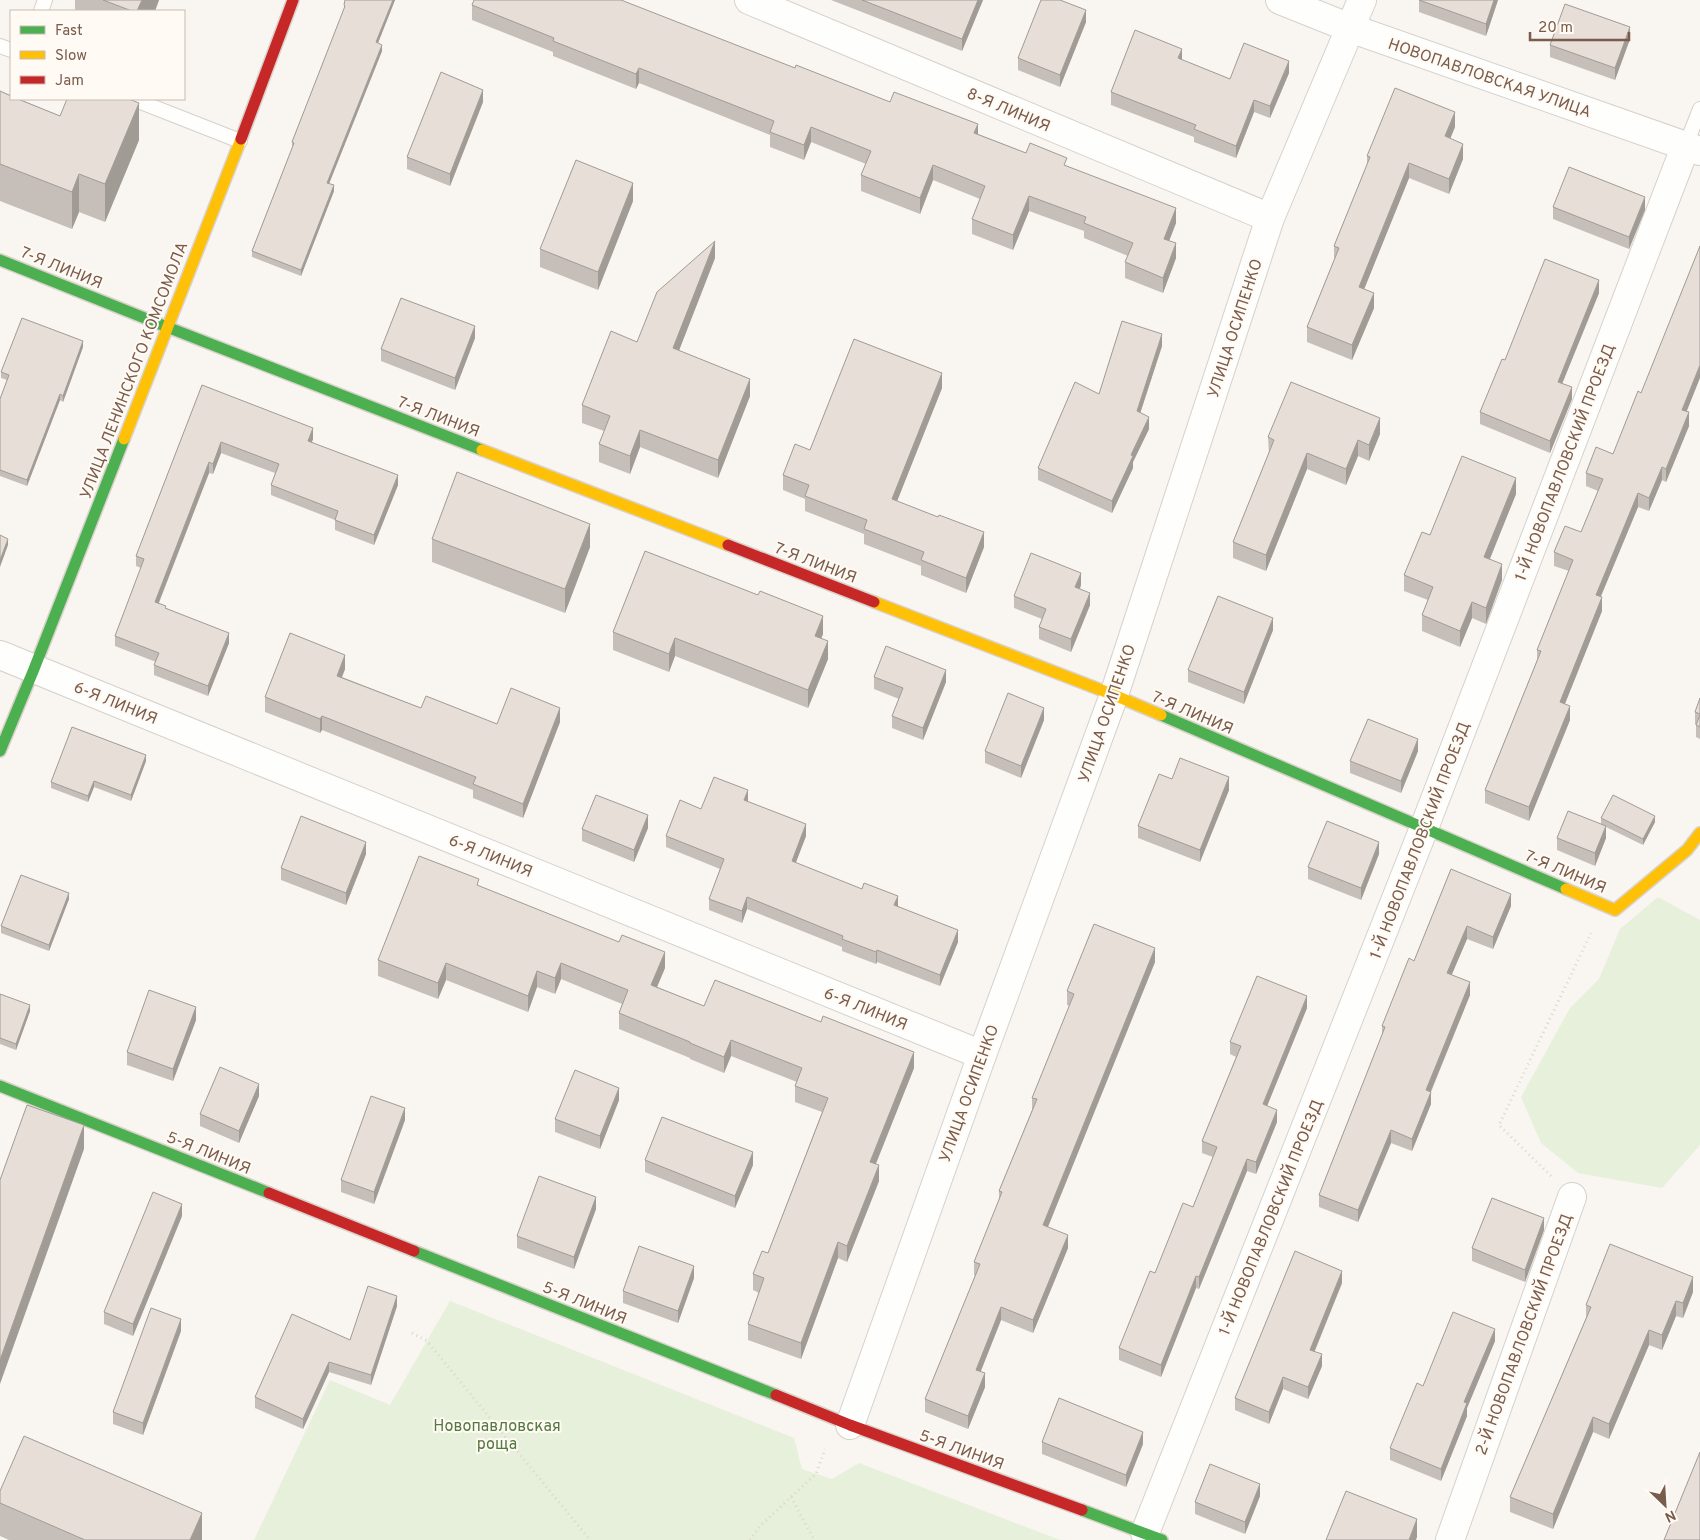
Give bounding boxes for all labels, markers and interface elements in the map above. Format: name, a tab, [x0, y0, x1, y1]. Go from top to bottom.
legend	[10, 10, 185, 100]
scale bar	[1530, 10, 1629, 42]
text: 20 m	[1538, 19, 1573, 38]
text: Fast	[55, 22, 83, 41]
street label: НОВОПАВЛОВСКАЯ УЛИЦА	[1385, 35, 1594, 123]
text: Slow	[55, 47, 87, 66]
text: Jam	[55, 72, 84, 91]
street label: 8-Я ЛИНИЯ	[963, 84, 1053, 137]
street label: УЛИЦА ЛЕНИНСКОГО КОМСОМОЛА	[76, 239, 193, 502]
street label: 7-Я ЛИНИЯ	[17, 243, 105, 294]
street label: УЛИЦА ОСИПЕНКО	[1204, 257, 1268, 401]
street label: 1-Й НОВОПАВЛОВСКИЙ ПРОЕЗД	[1509, 341, 1620, 584]
street label: 7-Я ЛИНИЯ	[394, 393, 482, 443]
street label: 7-Я ЛИНИЯ	[771, 539, 859, 589]
street label: УЛИЦА ОСИПЕНКО	[1075, 642, 1141, 785]
street label: 6-Я ЛИНИЯ	[70, 678, 160, 730]
street label: 7-Я ЛИНИЯ	[1148, 688, 1236, 740]
street label: 1-Й НОВОПАВЛОВСКИЙ ПРОЕЗД	[1364, 719, 1475, 962]
street label: 6-Я ЛИНИЯ	[445, 831, 535, 883]
street label: 7-Я ЛИНИЯ	[1521, 847, 1609, 899]
street label: 6-Я ЛИНИЯ	[820, 984, 910, 1036]
street label: УЛИЦА ОСИПЕНКО	[936, 1022, 1004, 1165]
street label: 1-Й НОВОПАВЛОВСКИЙ ПРОЕЗД	[1213, 1096, 1328, 1338]
street label: 5-Я ЛИНИЯ	[163, 1128, 253, 1180]
street label: 2-Й НОВОПАВЛОВСКИЙ ПРОЕЗД	[1470, 1211, 1578, 1458]
street label: 5-Я ЛИНИЯ	[539, 1278, 629, 1330]
park label: Новопавловская роща	[433, 1417, 561, 1455]
street label: 5-Я ЛИНИЯ	[916, 1426, 1007, 1475]
north arrow	[1640, 1480, 1690, 1530]
text: N	[1662, 1506, 1678, 1525]

